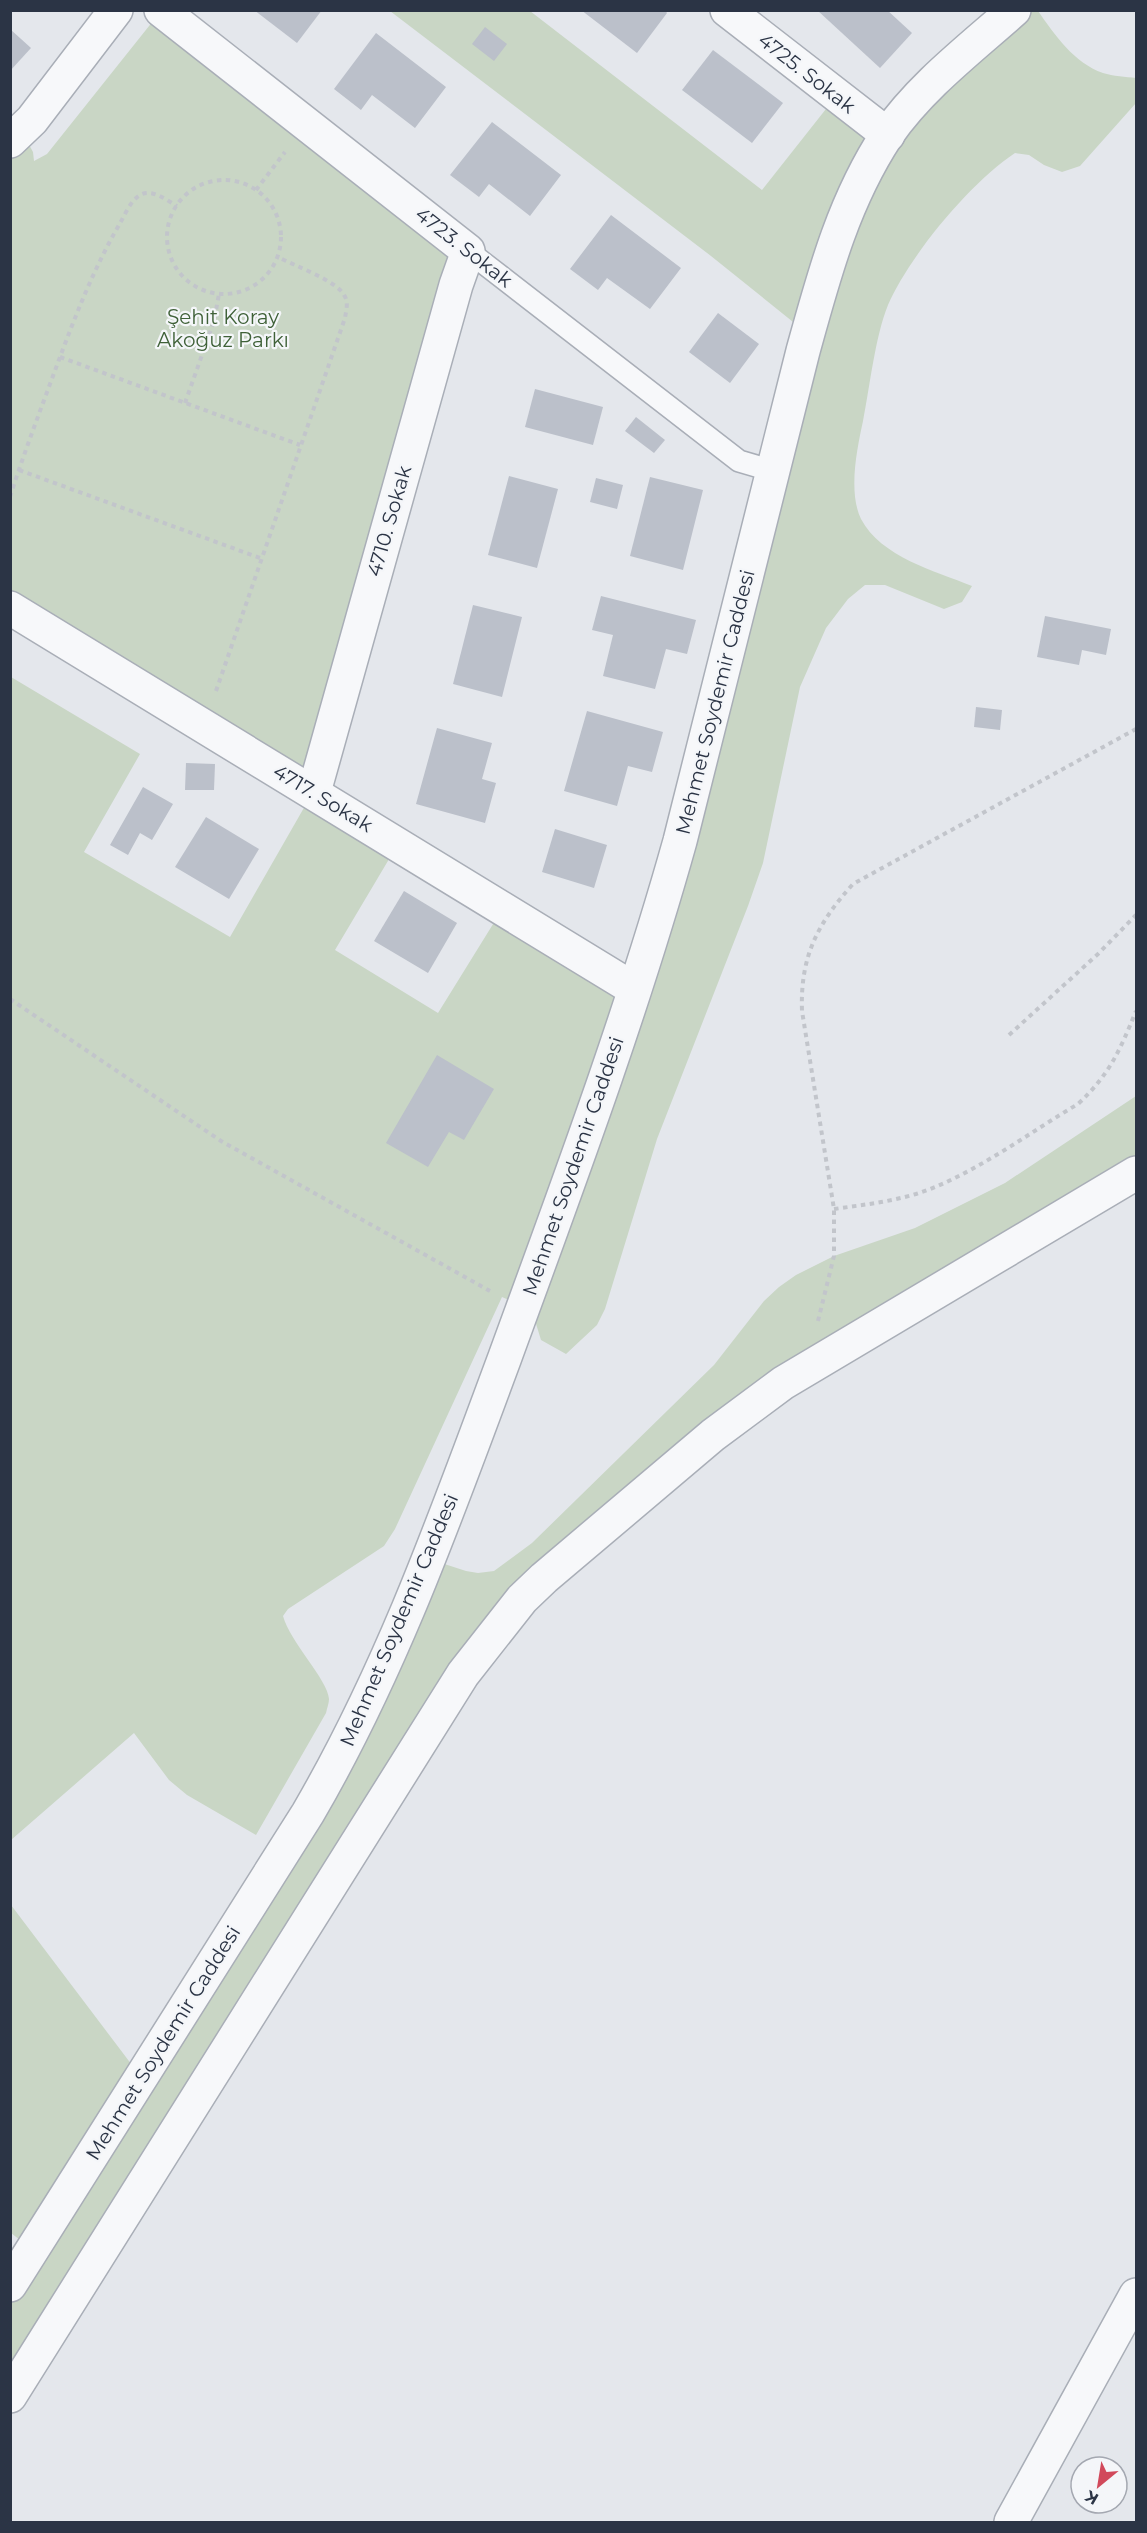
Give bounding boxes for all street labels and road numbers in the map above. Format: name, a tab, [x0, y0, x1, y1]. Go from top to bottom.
street label: 4725. Sokak	[754, 28, 860, 118]
street label: 4723. Sokak	[411, 202, 517, 292]
street label: 4710. Sokak	[362, 463, 416, 579]
street label: Mehmet Soydemir Caddesi	[670, 567, 760, 837]
street label: 4717. Sokak	[269, 759, 377, 837]
street label: Mehmet Soydemir Caddesi	[517, 1033, 629, 1299]
street label: Mehmet Soydemir Caddesi	[335, 1490, 463, 1750]
street label: Mehmet Soydemir Caddesi	[81, 1921, 245, 2165]

